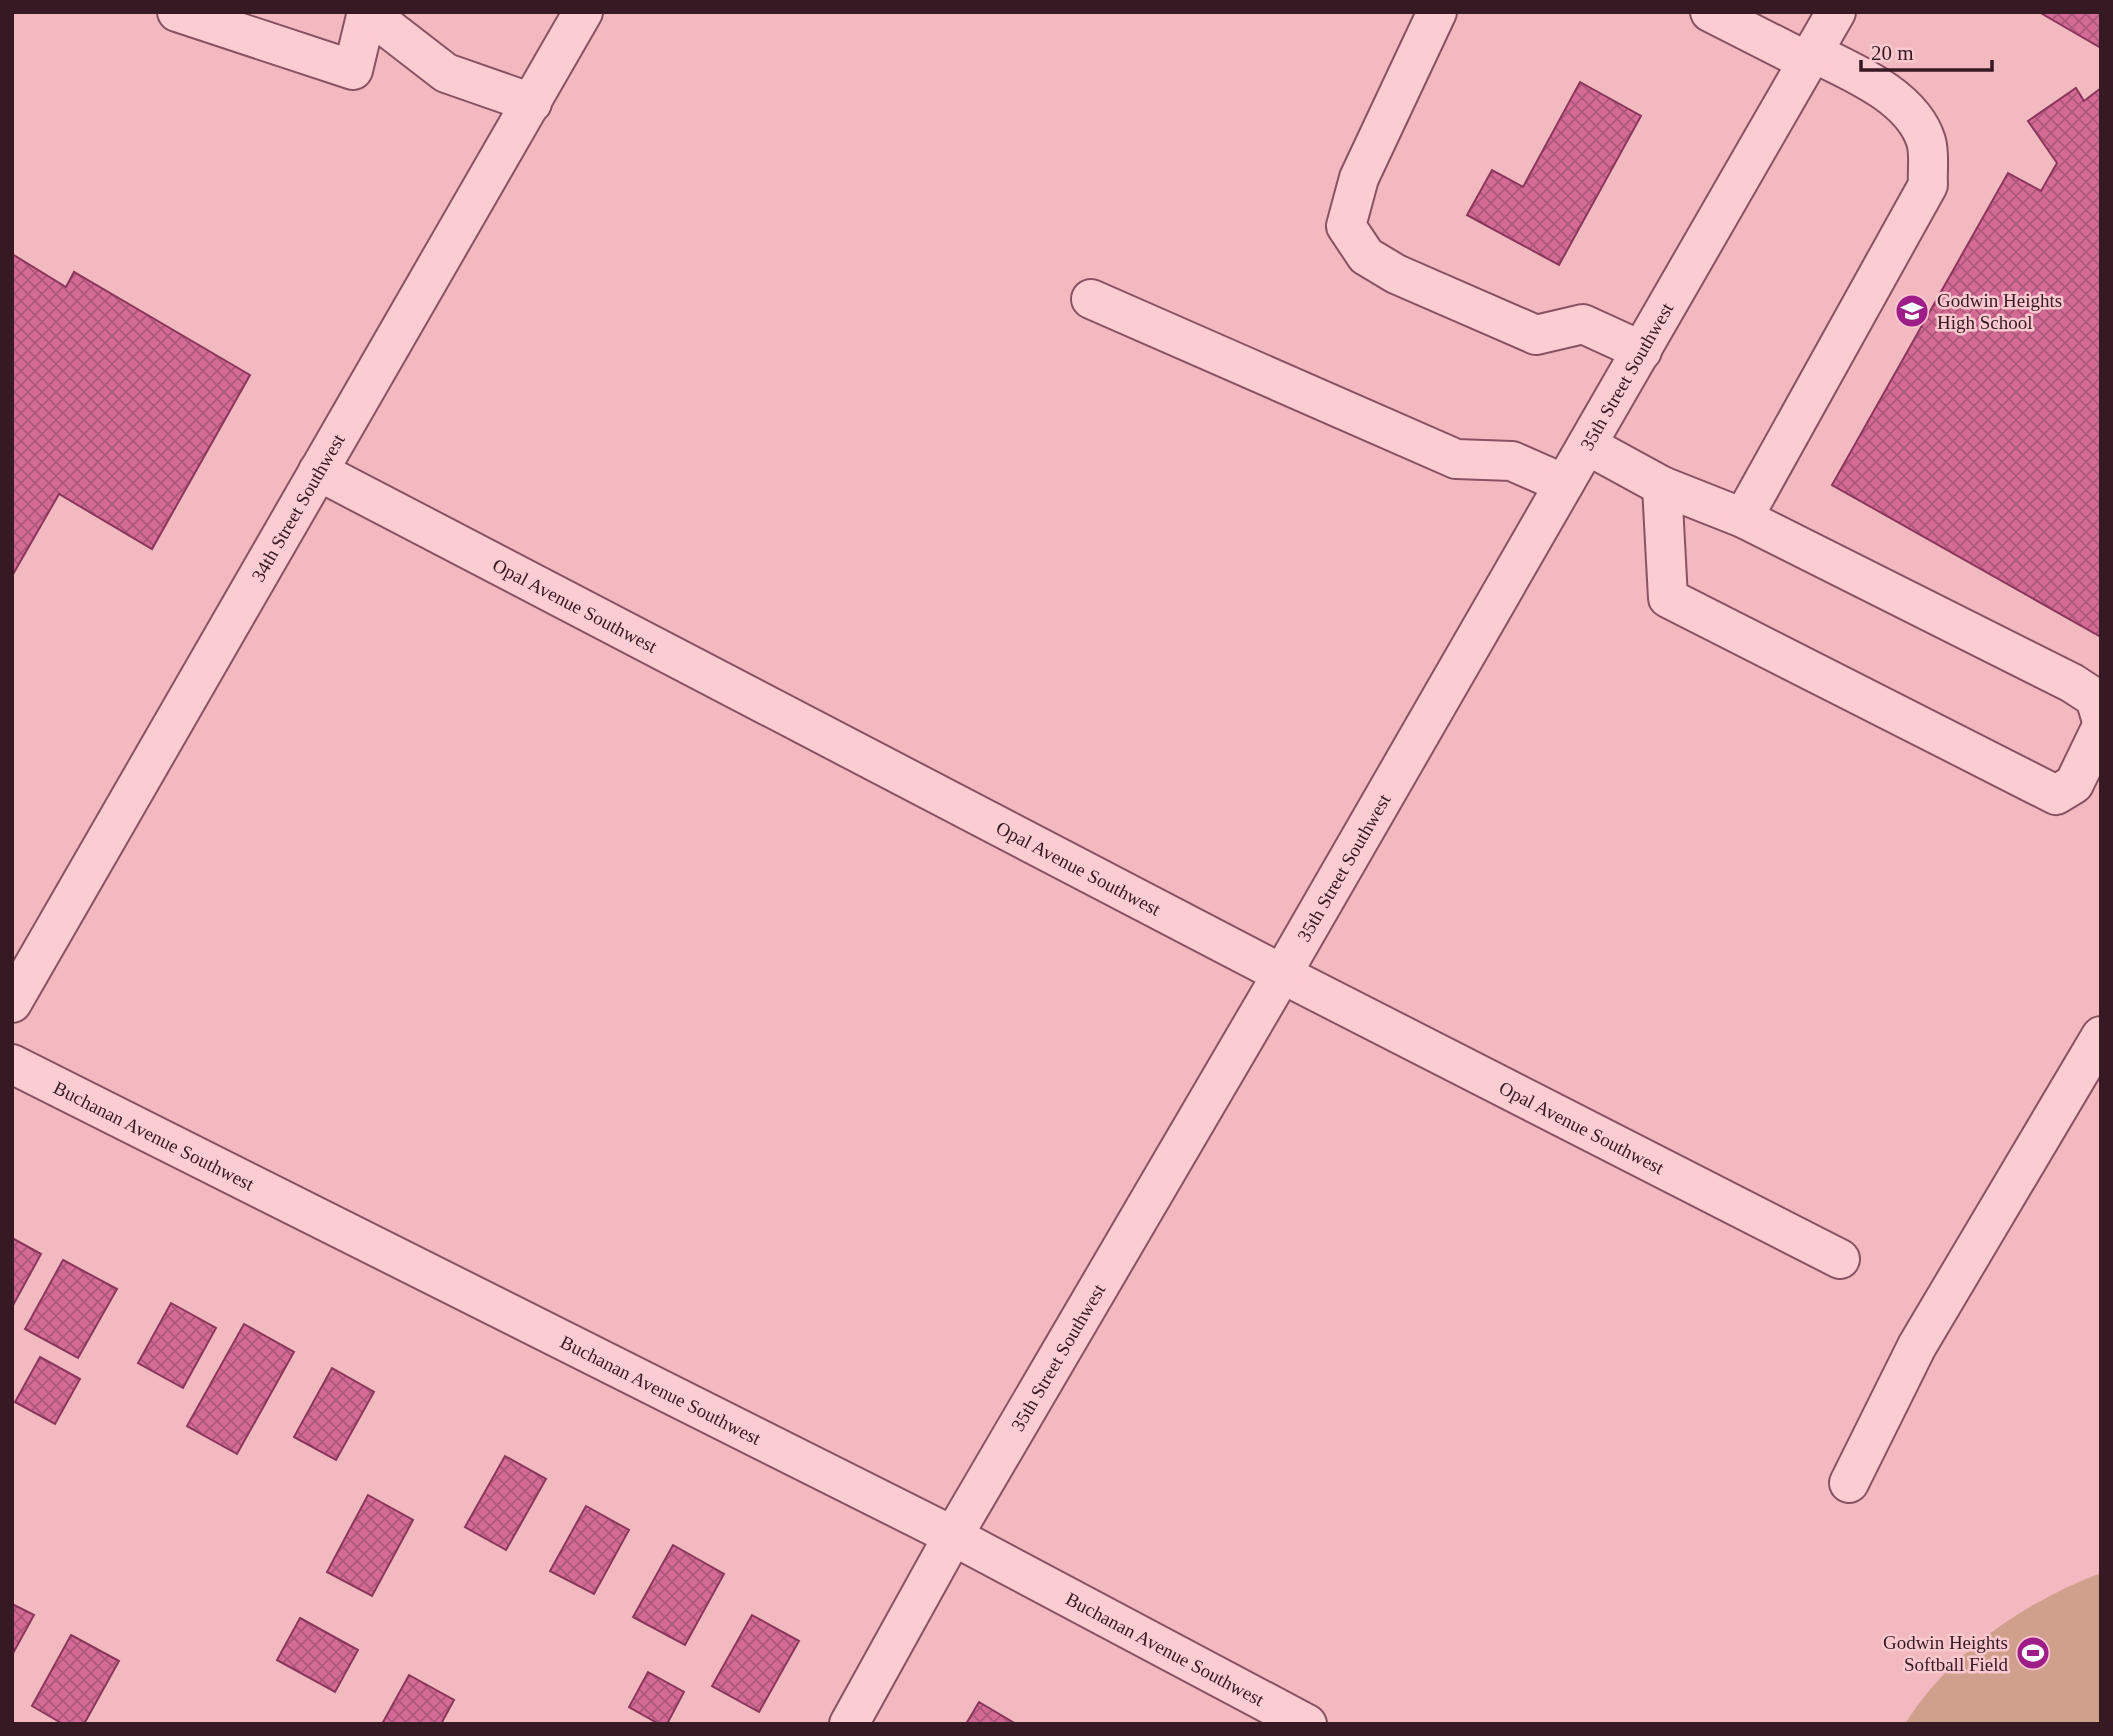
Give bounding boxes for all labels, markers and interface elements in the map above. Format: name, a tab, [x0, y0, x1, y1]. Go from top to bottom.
scale bar	[1861, 28, 1992, 72]
text: 20 m	[1871, 41, 1914, 65]
place label: Godwin Heights High School	[1937, 290, 2062, 333]
school or university icon: Godwin Heights High School	[1893, 292, 1931, 330]
street label: 35th Street Southwest	[1576, 298, 1677, 454]
street label: 34th Street Southwest	[247, 429, 349, 585]
street label: Opal Avenue Southwest	[489, 554, 661, 657]
street label: 35th Street Southwest	[1293, 789, 1394, 945]
street label: Opal Avenue Southwest	[993, 816, 1165, 920]
street label: Buchanan Avenue Southwest	[50, 1076, 258, 1195]
street label: Opal Avenue Southwest	[1496, 1076, 1668, 1178]
street label: 35th Street Southwest	[1006, 1279, 1109, 1435]
street label: Buchanan Avenue Southwest	[557, 1330, 765, 1449]
street label: Buchanan Avenue Southwest	[1063, 1588, 1269, 1710]
place label: Godwin Heights Softball Field	[1883, 1632, 2008, 1675]
sports icon: Godwin Heights Softball Field	[2014, 1634, 2052, 1672]

